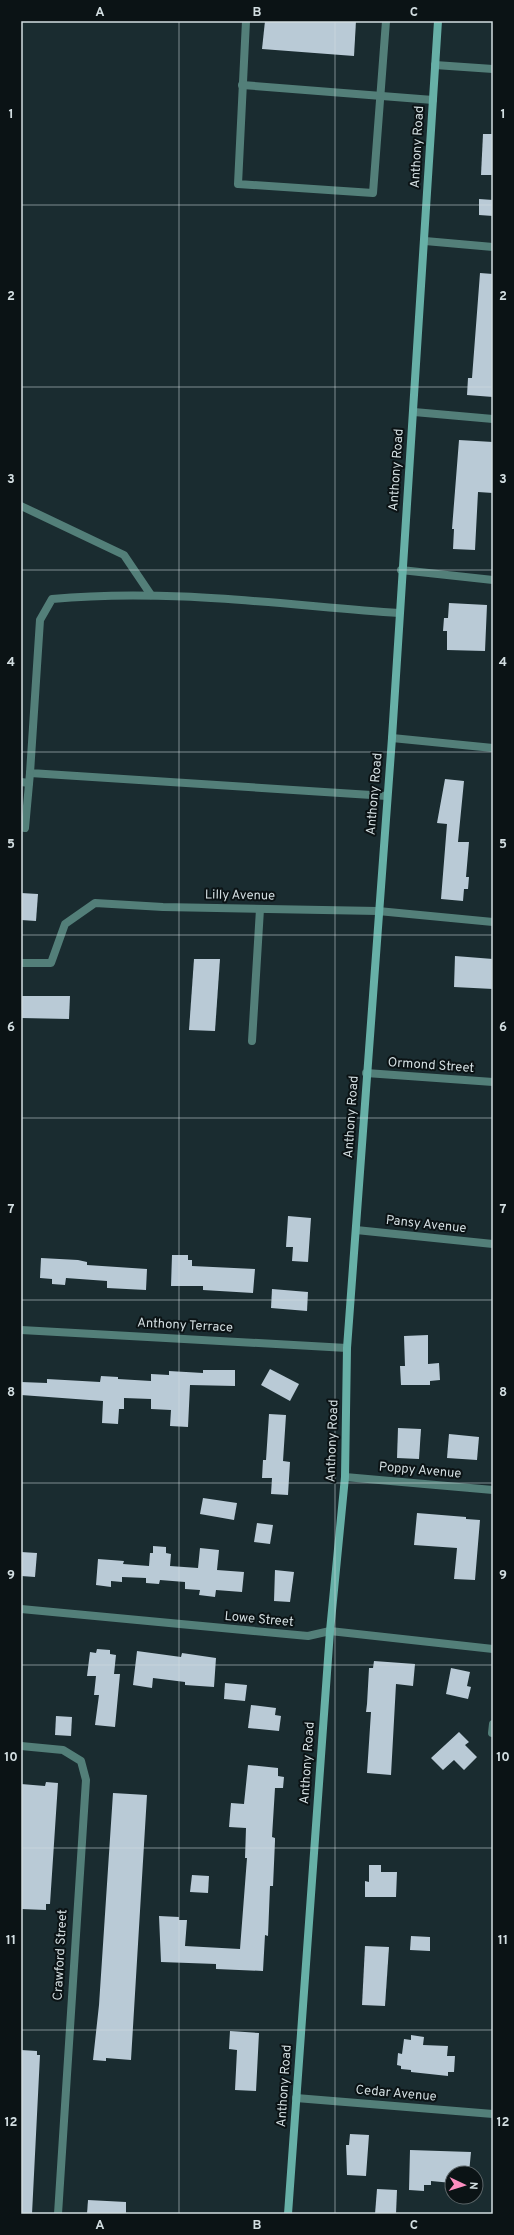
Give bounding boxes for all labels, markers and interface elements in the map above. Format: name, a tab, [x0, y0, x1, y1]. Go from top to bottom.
text: A	[95, 5, 105, 21]
text: B	[253, 5, 262, 21]
text: C	[410, 5, 418, 21]
street label: Anthony Road	[408, 105, 428, 189]
text: 1	[8, 107, 14, 123]
text: 1	[500, 107, 506, 123]
text: 2	[7, 289, 15, 305]
text: 2	[499, 289, 507, 305]
street label: Anthony Road	[386, 428, 408, 512]
text: 3	[7, 472, 15, 488]
text: 3	[499, 472, 507, 488]
text: 4	[7, 655, 15, 671]
text: 4	[499, 655, 507, 671]
street label: Anthony Road	[363, 752, 387, 836]
text: 5	[7, 837, 15, 853]
text: 5	[499, 837, 507, 853]
street label: Lilly Avenue	[205, 887, 275, 905]
text: 6	[7, 1020, 15, 1036]
text: 6	[499, 1020, 507, 1036]
street label: Ormond Street	[387, 1055, 475, 1077]
street label: Anthony Road	[341, 1075, 363, 1159]
text: 7	[8, 1202, 15, 1218]
text: 7	[500, 1202, 507, 1218]
street label: Pansy Avenue	[385, 1213, 467, 1237]
street label: Anthony Terrace	[137, 1315, 233, 1337]
text: 8	[7, 1385, 15, 1401]
text: 8	[499, 1385, 507, 1401]
street label: Anthony Road	[324, 1399, 342, 1483]
street label: Poppy Avenue	[378, 1459, 462, 1483]
text: 9	[7, 1568, 15, 1584]
text: 9	[499, 1568, 507, 1584]
street label: Lowe Street	[224, 1609, 294, 1631]
street label: Anthony Road	[297, 1721, 319, 1805]
text: 10	[4, 1750, 18, 1766]
text: 10	[496, 1750, 510, 1766]
street label: Crawford Street	[51, 1909, 71, 2001]
text: 11	[6, 1933, 16, 1949]
text: 11	[498, 1933, 508, 1949]
street label: Anthony Road	[274, 2044, 296, 2128]
street label: Cedar Avenue	[355, 2082, 437, 2106]
text: 12	[4, 2115, 18, 2131]
text: 12	[496, 2115, 510, 2131]
north arrow	[444, 2165, 484, 2205]
text: N	[466, 2181, 480, 2190]
text: A	[95, 2218, 105, 2234]
text: B	[253, 2218, 262, 2234]
text: C	[410, 2218, 418, 2234]

